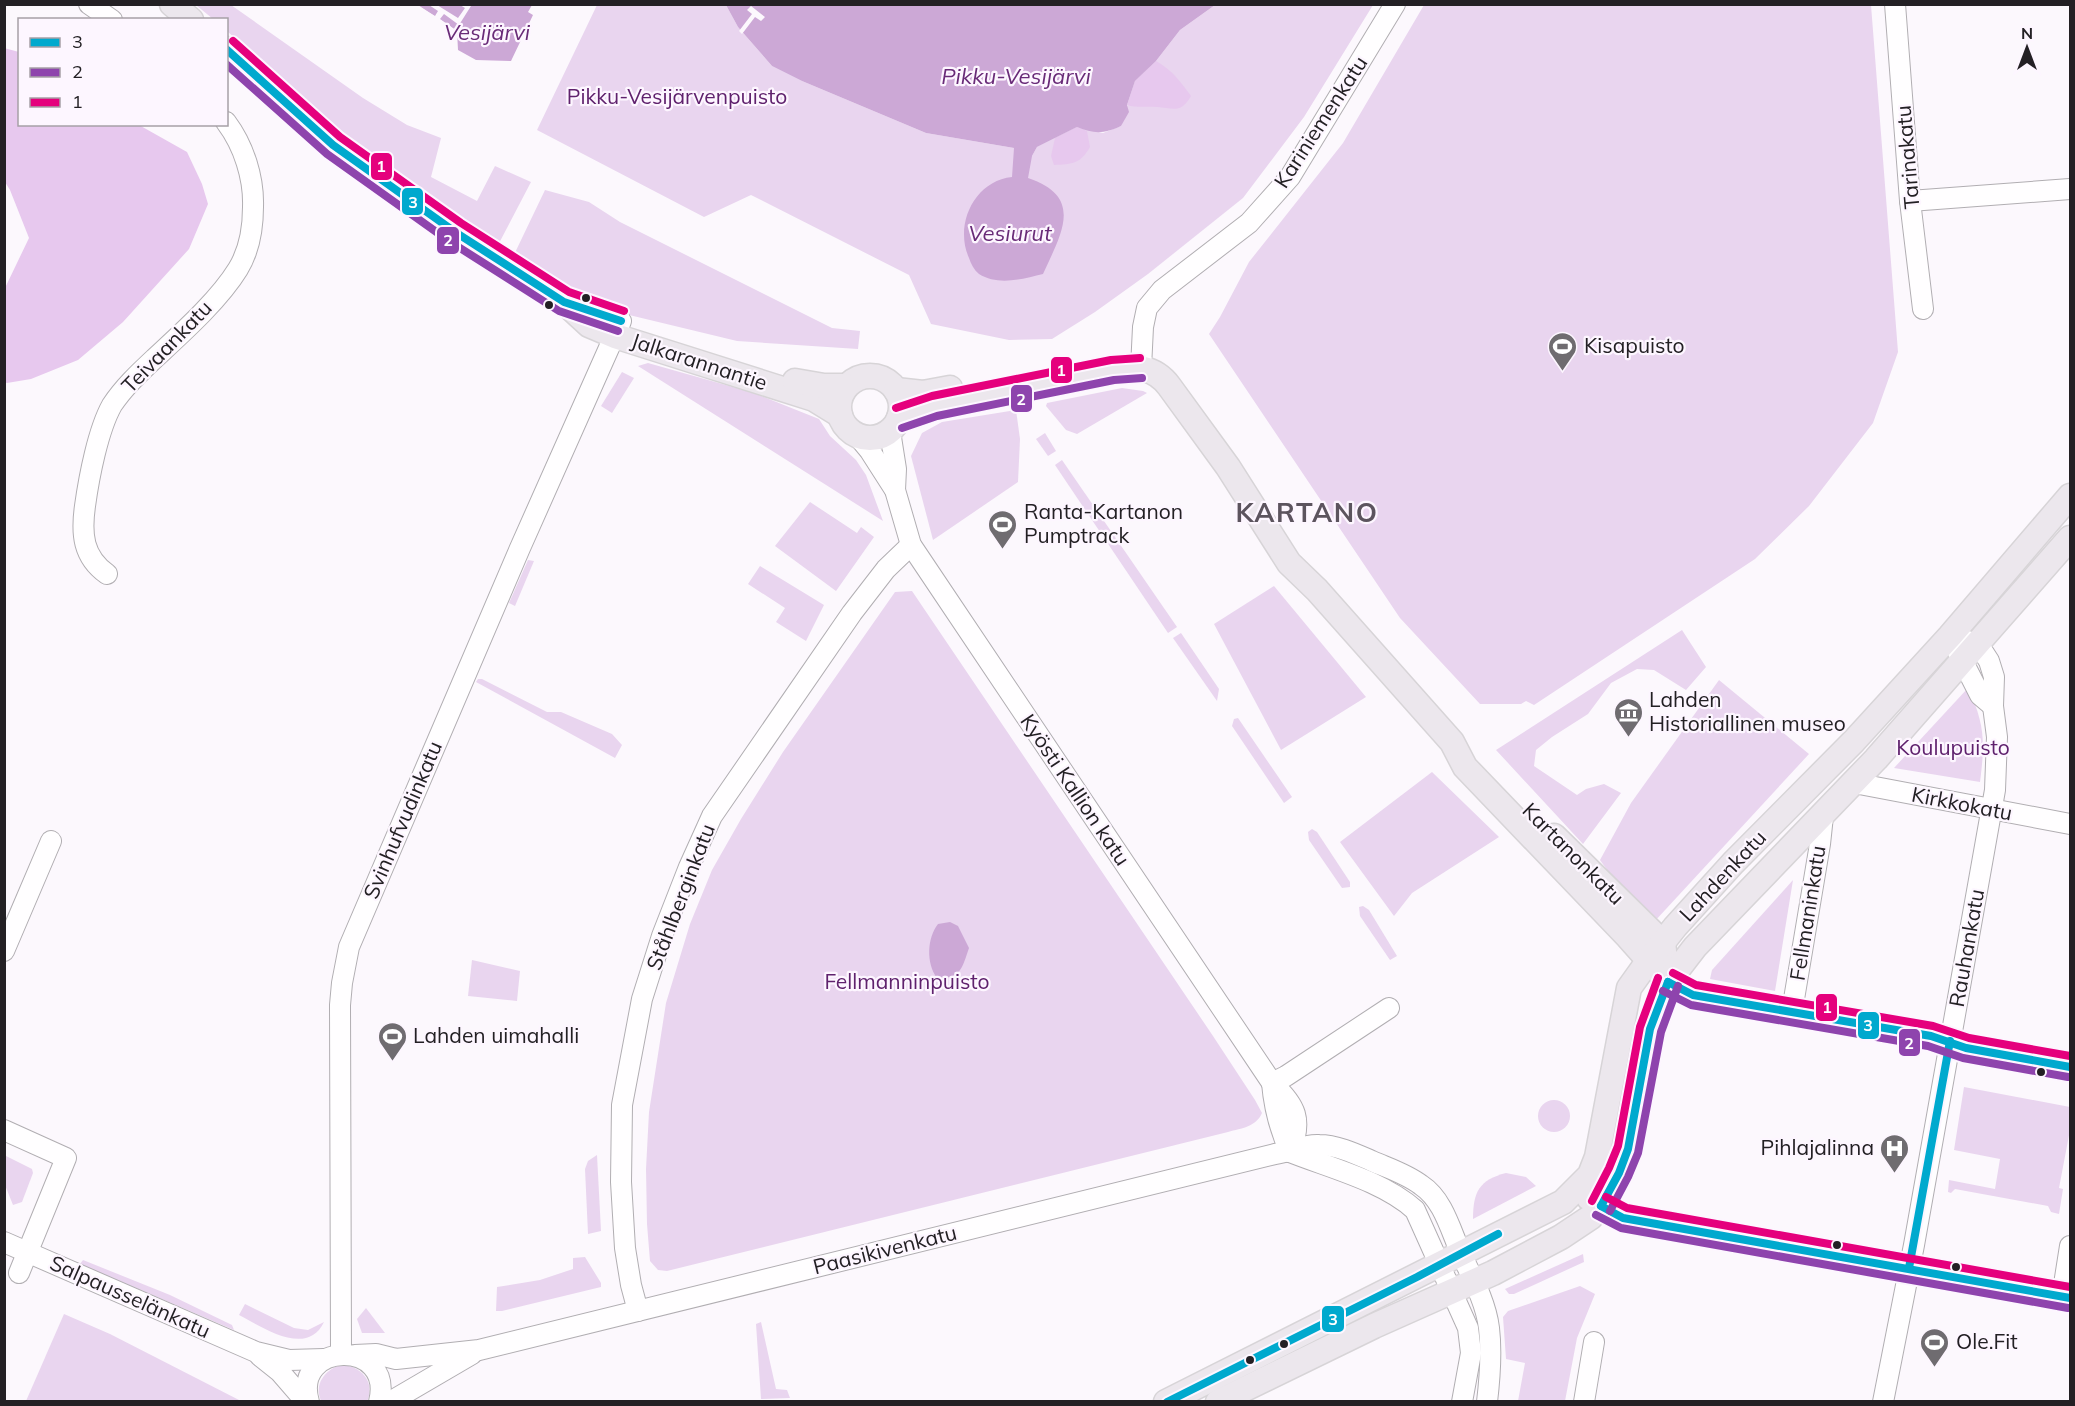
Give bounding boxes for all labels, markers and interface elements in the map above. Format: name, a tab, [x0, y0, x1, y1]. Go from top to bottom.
legend	[18, 18, 228, 126]
water label: Vesijärvi	[444, 18, 531, 46]
north arrow	[1997, 18, 2057, 78]
text: N	[2021, 23, 2033, 43]
text: 3	[72, 30, 83, 53]
street label: Kariniemenkatu	[1268, 51, 1373, 192]
text: 2	[72, 60, 83, 83]
water label: Pikku-Vesijärvi	[941, 62, 1091, 90]
park label: Pikku-Vesijärvenpuisto	[567, 83, 787, 109]
text: 1	[72, 90, 83, 113]
street label: Tarinakatu	[1890, 104, 1924, 210]
line badge: 1	[370, 152, 393, 181]
text: 1	[376, 156, 386, 176]
line badge: 3	[401, 187, 424, 216]
text: 3	[408, 192, 418, 212]
water label: Vesiurut	[968, 219, 1053, 247]
line badge: 2	[436, 226, 460, 255]
text: 2	[443, 230, 453, 250]
unlabelled marker	[580, 292, 592, 304]
street label: Teivaankatu	[116, 295, 217, 398]
unlabelled marker	[543, 299, 555, 311]
street label: Jalkarannantie	[628, 327, 770, 395]
sports icon: Kisapuisto	[1547, 330, 1579, 372]
place label: Kisapuisto	[1584, 332, 1685, 358]
line badge: 1	[1050, 356, 1073, 384]
text: 1	[1056, 360, 1066, 380]
line badge: 2	[1010, 384, 1033, 413]
text: 2	[1016, 389, 1026, 409]
district label: KARTANO	[1236, 495, 1378, 529]
place label: Ranta-Kartanon Pumptrack	[1024, 498, 1183, 548]
sports icon: Ranta-Kartanon Pumptrack	[987, 508, 1019, 550]
place label: Lahden Historiallinen museo	[1649, 686, 1846, 736]
museum icon: Lahden Historiallinen museo	[1612, 696, 1644, 738]
street label: Kyösti Kallion katu	[1015, 709, 1136, 870]
park label: Koulupuisto	[1896, 734, 2010, 760]
street label: Svinhufvudinkatu	[357, 737, 447, 902]
street label: Kirkkokatu	[1910, 781, 2015, 826]
street label: Kartanonkatu	[1517, 797, 1630, 910]
street label: Ståhlberginkatu	[640, 820, 720, 973]
street label: Lahdenkatu	[1673, 824, 1771, 926]
street label: Fellmaninkatu	[1784, 844, 1831, 982]
street label: Rauhankatu	[1943, 887, 1989, 1009]
park label: Fellmanninpuisto	[824, 968, 990, 994]
line badge: 1	[1815, 993, 1838, 1022]
text: 1	[1822, 997, 1832, 1017]
line badge: 3	[1857, 1011, 1880, 1040]
text: 3	[1863, 1015, 1873, 1035]
sports icon: Lahden uimahalli	[376, 1020, 408, 1062]
place label: Lahden uimahalli	[413, 1022, 579, 1048]
line badge: 2	[1898, 1028, 1921, 1057]
text: 2	[1904, 1033, 1914, 1053]
unlabelled marker	[2035, 1066, 2047, 1078]
hospital icon: Pihlajalinna	[1879, 1132, 1911, 1174]
place label: Pihlajalinna	[1761, 1134, 1874, 1160]
street label: Paasikivenkatu	[810, 1219, 959, 1279]
unlabelled marker	[1831, 1239, 1843, 1251]
street label: Salpausselänkatu	[46, 1249, 215, 1343]
unlabelled marker	[1950, 1261, 1962, 1273]
line badge: 3	[1321, 1305, 1345, 1333]
text: 3	[1328, 1309, 1338, 1329]
sports icon: Ole.Fit	[1919, 1326, 1951, 1368]
place label: Ole.Fit	[1956, 1328, 2018, 1354]
unlabelled marker	[1278, 1338, 1290, 1350]
unlabelled marker	[1244, 1354, 1256, 1366]

